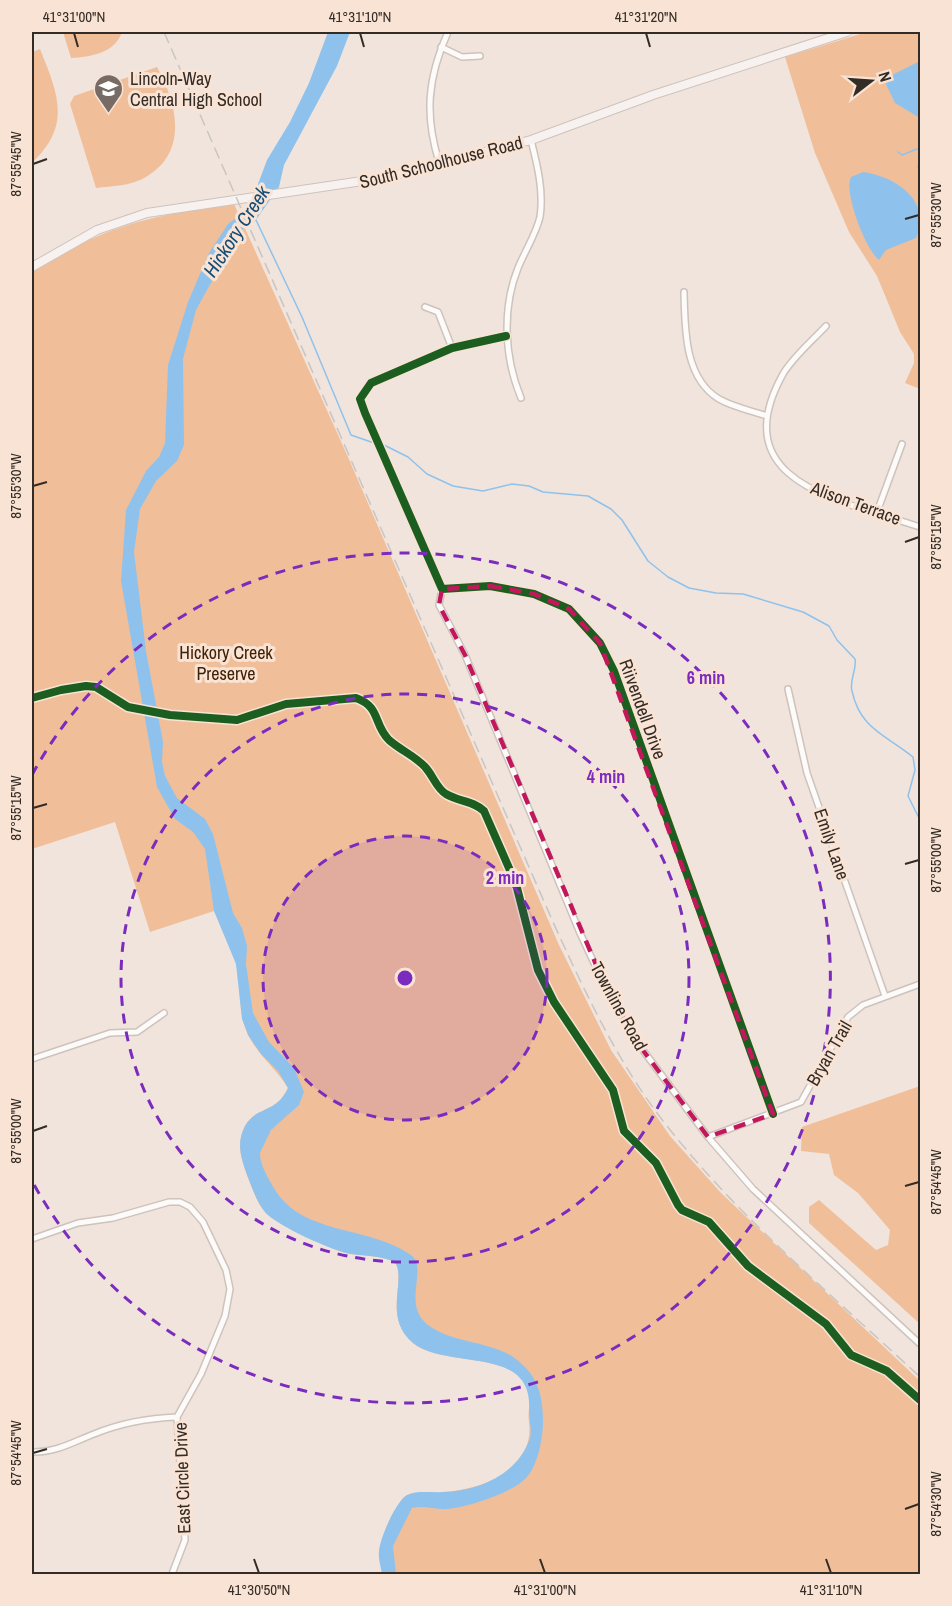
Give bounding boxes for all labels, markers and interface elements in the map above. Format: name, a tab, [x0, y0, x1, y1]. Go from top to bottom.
text: 41°31'00"N	[43, 6, 105, 27]
text: 41°31'10"N	[329, 6, 391, 27]
text: 41°31'20"N	[615, 6, 677, 27]
north arrow	[841, 51, 901, 111]
place label: Lincoln-Way Central High School	[130, 66, 262, 112]
text: N	[873, 69, 897, 84]
school or university icon: Lincoln-Way Central High School	[93, 72, 125, 114]
street label: South Schoolhouse Road	[357, 130, 525, 194]
text: 87°55'45"W	[5, 131, 26, 197]
water label: Hickory Creek	[196, 179, 276, 282]
text: 87°55'30"W	[925, 182, 946, 248]
text: 87°55'30"W	[5, 453, 26, 519]
street label: Alison Terrace	[807, 475, 904, 531]
text: 87°55'15"W	[925, 504, 946, 570]
park label: Hickory Creek Preserve	[179, 640, 273, 686]
street label: Riivendell Drive	[613, 655, 673, 763]
text: 6 min	[687, 665, 725, 690]
text: 4 min	[587, 764, 625, 789]
text: 87°55'15"W	[5, 775, 26, 841]
street label: Emily Lane	[808, 805, 856, 883]
text: 87°55'00"W	[925, 827, 946, 893]
text: 2 min	[486, 865, 524, 890]
street label: Townline Road	[584, 957, 654, 1055]
centre of rings	[395, 968, 415, 988]
street label: Bryan Trail	[800, 1016, 858, 1090]
text: 87°55'00"W	[5, 1098, 26, 1164]
text: 87°54'45"W	[925, 1149, 946, 1215]
text: 87°54'45"W	[5, 1420, 26, 1486]
street label: East Circle Drive	[168, 1422, 196, 1534]
text: 87°54'30"W	[925, 1471, 946, 1537]
text: 41°30'50"N	[228, 1579, 290, 1600]
text: 41°31'00"N	[514, 1579, 576, 1600]
text: 41°31'10"N	[800, 1579, 862, 1600]

